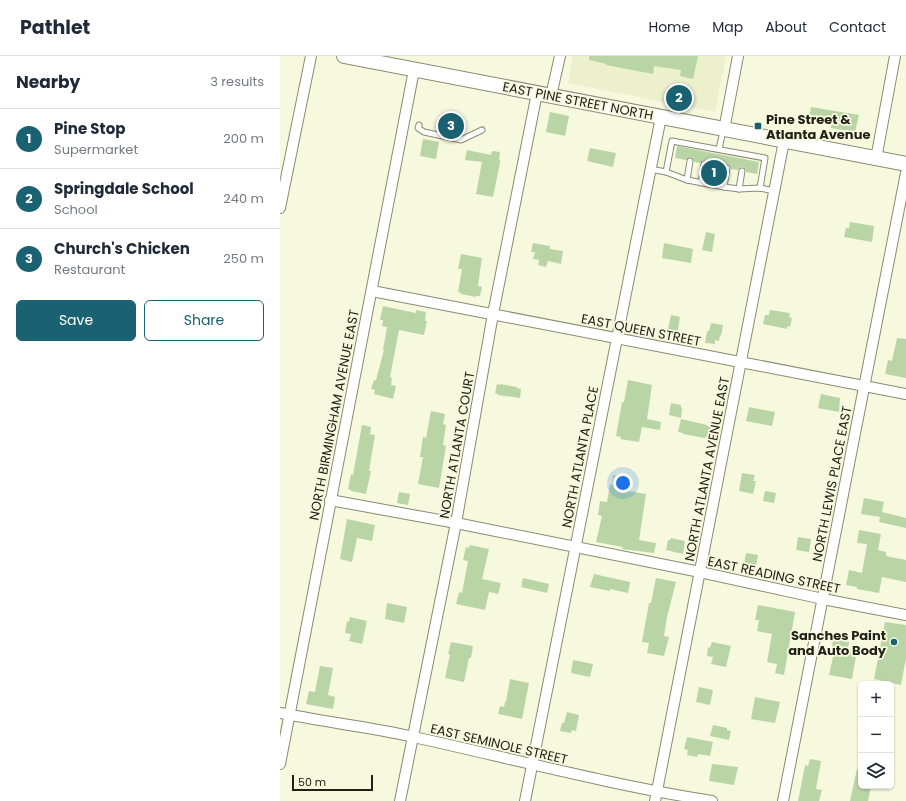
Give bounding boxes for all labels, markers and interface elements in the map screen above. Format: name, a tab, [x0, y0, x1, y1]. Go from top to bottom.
text: Pathlet	[20, 14, 90, 41]
text: Home	[648, 17, 690, 37]
text: Map	[712, 17, 743, 37]
text: About	[765, 17, 807, 37]
text: Contact	[829, 17, 886, 37]
text: Nearby	[16, 70, 80, 94]
text: 3 results	[210, 72, 264, 91]
street label: EAST PINE STREET NORTH	[501, 77, 655, 125]
pin: 2	[666, 83, 692, 113]
place label: Pine Street & Atlanta Avenue	[766, 110, 870, 144]
pin: 3	[438, 111, 464, 141]
text: Pine Stop	[54, 118, 125, 139]
marker: Pine Street & Atlanta Avenue	[753, 121, 763, 131]
text: 1	[27, 129, 31, 148]
text: 200 m	[223, 129, 264, 148]
text: Supermarket	[54, 140, 138, 159]
pin: 1	[701, 158, 727, 188]
text: Springdale School	[54, 178, 194, 199]
text: 2	[25, 189, 33, 208]
text: 240 m	[223, 189, 264, 208]
text: School	[54, 200, 98, 219]
text: Church's Chicken	[54, 238, 190, 259]
text: 3	[25, 249, 33, 268]
text: 250 m	[223, 249, 264, 268]
text: Restaurant	[54, 260, 125, 279]
button: Save	[16, 300, 136, 341]
button: Share	[144, 300, 264, 341]
street label: NORTH BIRMINGHAM AVENUE EAST	[304, 308, 364, 522]
street label: EAST QUEEN STREET	[580, 309, 702, 351]
street label: NORTH ATLANTA COURT	[435, 370, 479, 520]
street label: NORTH ATLANTA AVENUE EAST	[680, 375, 734, 563]
street label: NORTH ATLANTA PLACE	[557, 385, 603, 529]
street label: NORTH LEWIS PLACE EAST	[808, 405, 856, 563]
your location	[613, 473, 633, 493]
street label: EAST READING STREET	[706, 552, 842, 598]
place label: Sanches Paint and Auto Body	[788, 626, 887, 660]
marker: Sanches Paint and Auto Body	[889, 637, 899, 647]
map controls	[858, 681, 894, 789]
button: +	[858, 681, 894, 717]
button: −	[858, 717, 894, 753]
street label: EAST SEMINOLE STREET	[429, 719, 569, 769]
button: layers	[858, 753, 894, 789]
scale bar	[292, 773, 373, 792]
text: 50 m	[298, 774, 326, 790]

